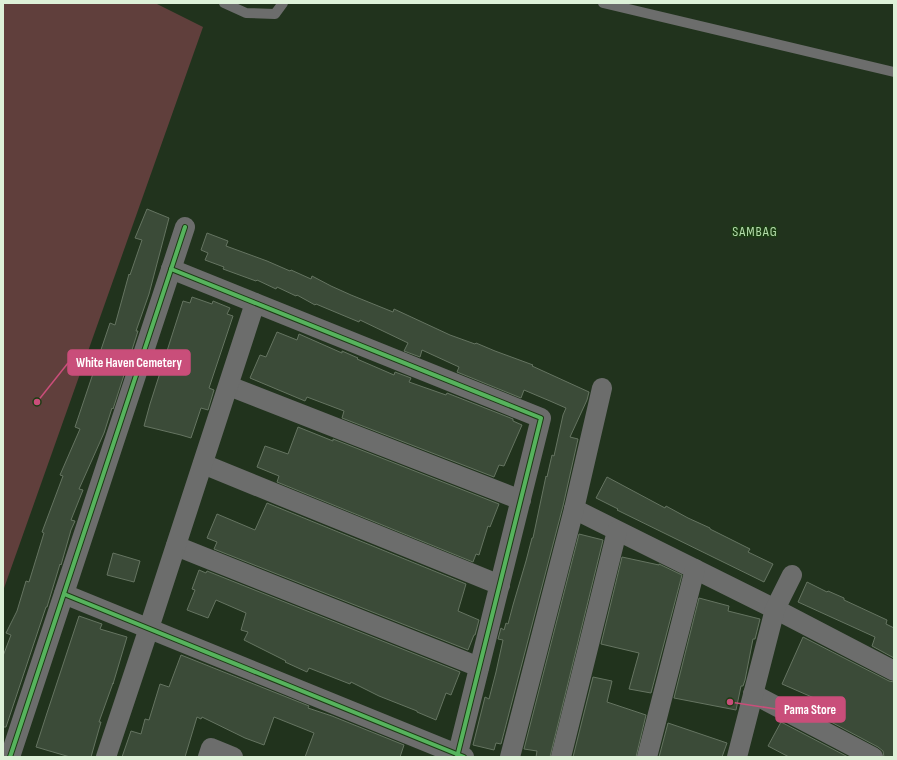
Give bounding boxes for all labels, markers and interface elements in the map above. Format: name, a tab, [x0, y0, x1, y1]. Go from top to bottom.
district label: SAMBAG	[732, 223, 778, 240]
callout: White Haven Cemetery	[68, 350, 190, 375]
text: White Haven Cemetery	[76, 355, 182, 371]
callout: Pama Store	[776, 697, 845, 722]
text: Pama Store	[784, 702, 837, 718]

